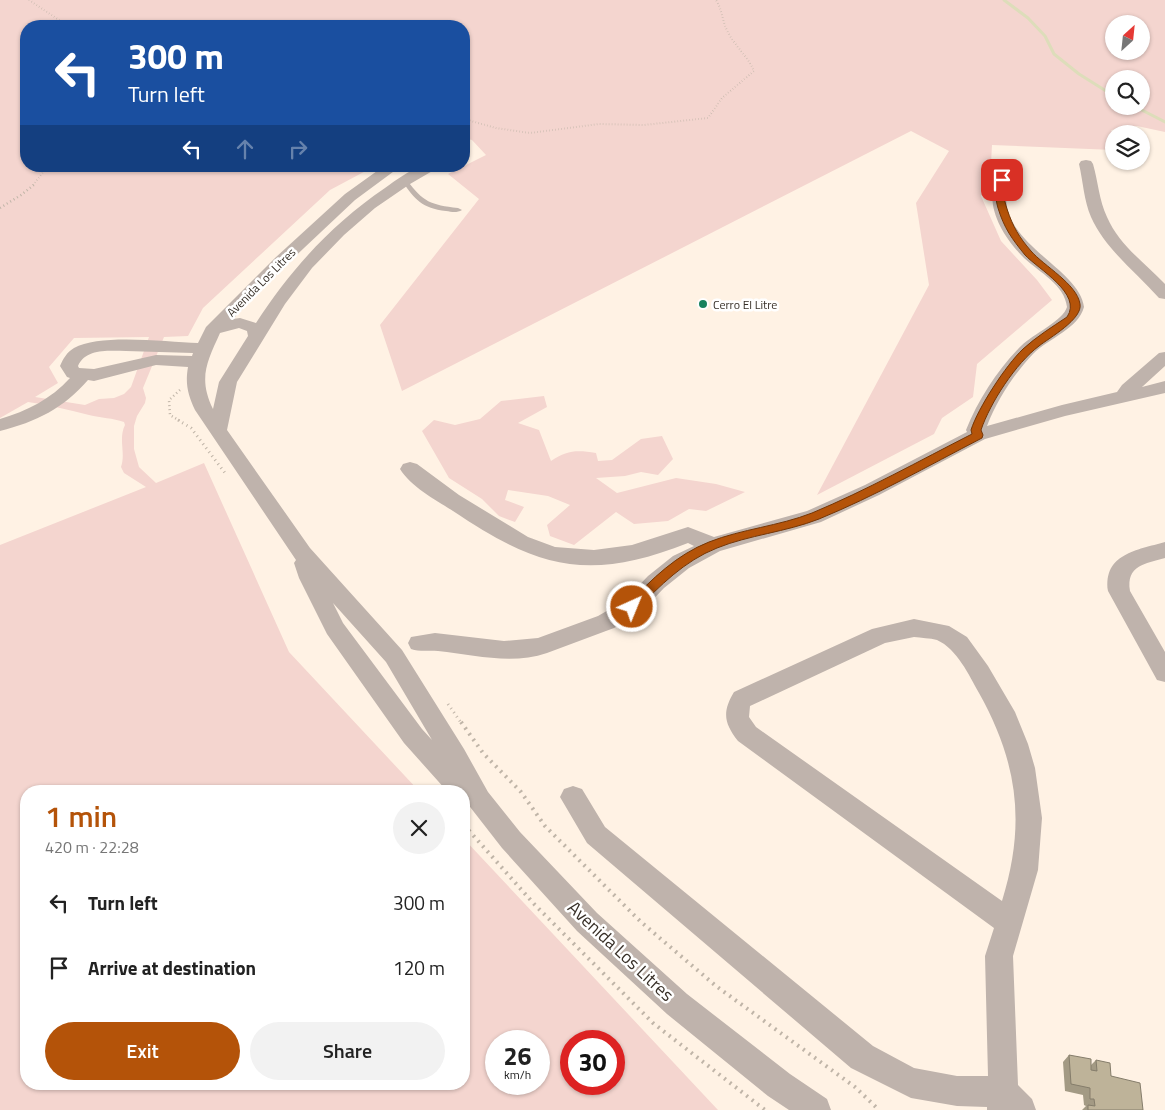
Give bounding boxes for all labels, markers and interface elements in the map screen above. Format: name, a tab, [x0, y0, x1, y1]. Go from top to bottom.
north arrow	[1105, 15, 1150, 60]
map controls	[1105, 15, 1150, 170]
text: 300 m	[128, 29, 224, 83]
icon: left	[45, 40, 110, 105]
button: search	[1105, 70, 1150, 115]
text: Turn left	[128, 77, 205, 111]
button: layers	[1105, 125, 1150, 170]
icon: left	[178, 135, 206, 163]
icon: ahead	[231, 135, 259, 163]
icon: right	[284, 135, 312, 163]
pin	[981, 159, 1023, 201]
icon: arrive	[988, 166, 1016, 194]
street label: Avenida Los Litres	[222, 243, 300, 321]
place label: Cerro El Litre	[713, 295, 777, 314]
marker: Cerro El Litre	[697, 298, 709, 310]
position arrow	[605, 580, 657, 632]
text: 1 min	[45, 793, 117, 839]
button: close	[393, 802, 445, 854]
text: 420 m · 22:28	[45, 835, 139, 859]
text: Turn left	[88, 888, 158, 917]
text: 300 m	[393, 888, 445, 917]
icon: left	[45, 889, 73, 917]
street label: Avenida Los Litres	[562, 894, 680, 1008]
text: Arrive at destination	[88, 953, 256, 982]
text: 120 m	[393, 953, 445, 982]
icon: arrive	[45, 954, 73, 982]
button: Exit	[45, 1022, 240, 1080]
button: Share	[250, 1022, 445, 1080]
speed limit sign: 30	[560, 1030, 625, 1095]
text: 26	[503, 1037, 532, 1075]
text: km/h	[504, 1065, 531, 1084]

